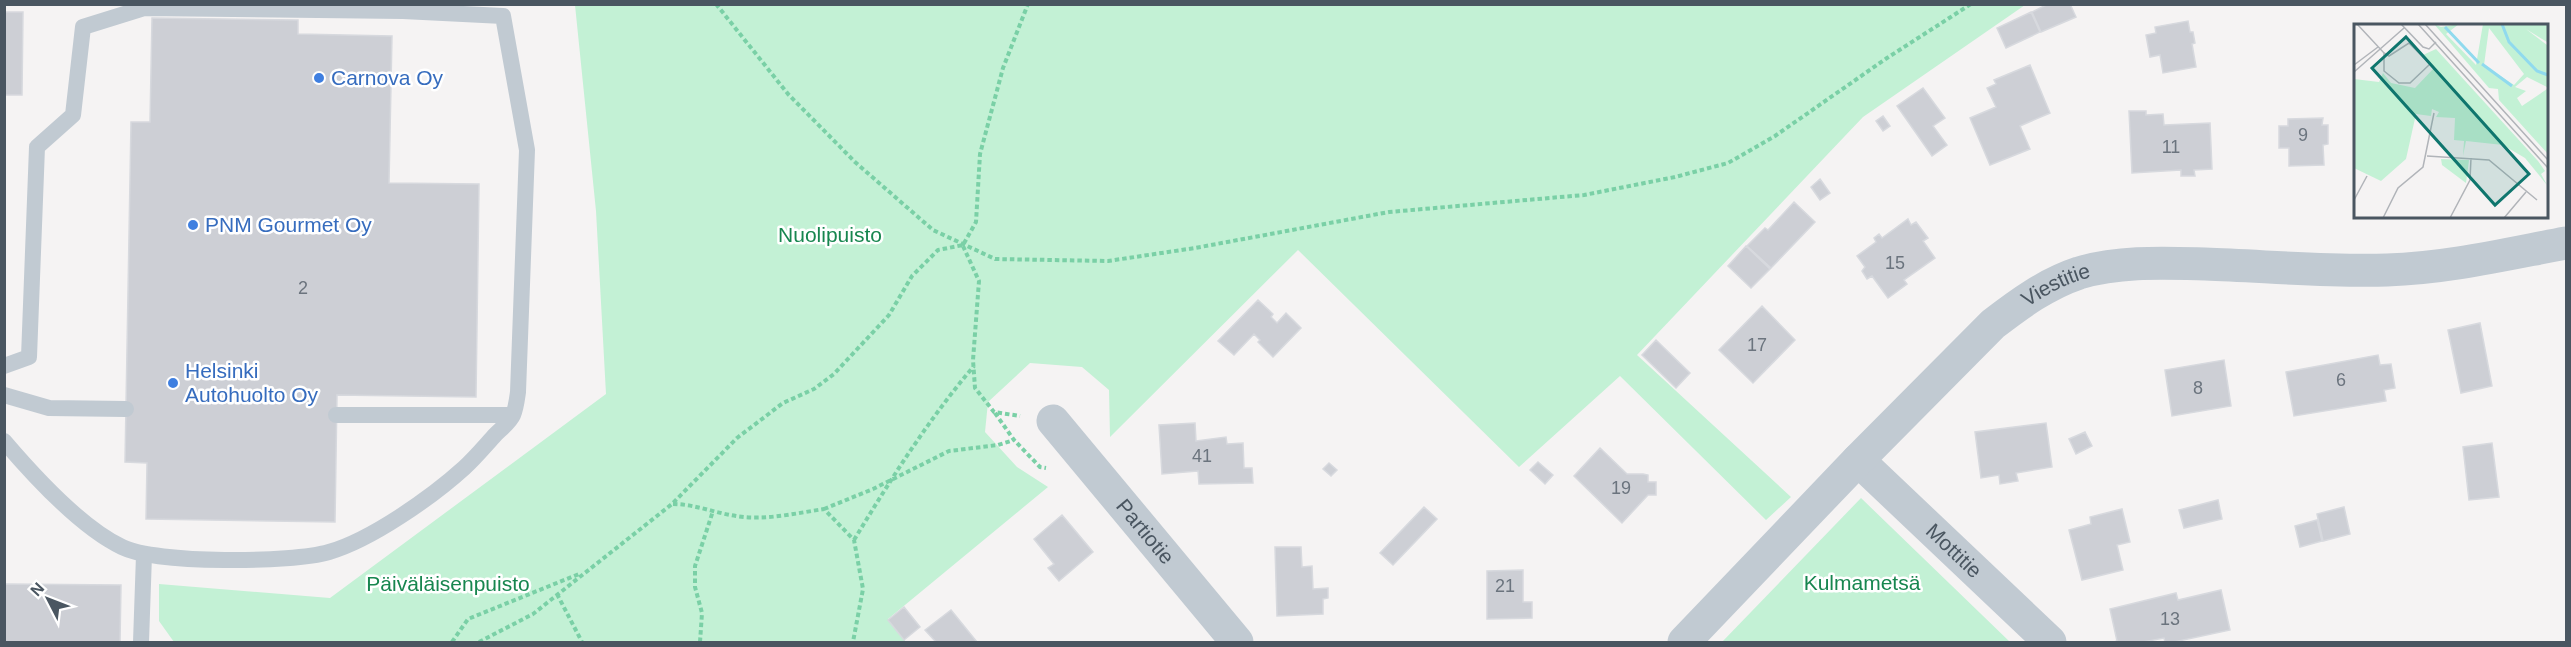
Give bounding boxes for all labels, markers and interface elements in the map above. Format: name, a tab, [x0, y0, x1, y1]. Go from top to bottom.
inset map	[2354, 24, 2547, 218]
place label: Carnova Oy	[331, 66, 444, 89]
marker: Carnova Oy	[312, 71, 326, 85]
house number: 9	[2298, 125, 2308, 145]
house number: 11	[2162, 137, 2180, 157]
place label: PNM Gourmet Oy	[205, 213, 372, 236]
marker: PNM Gourmet Oy	[186, 218, 200, 232]
park label: Nuolipuisto	[778, 223, 882, 246]
house number: 15	[1885, 253, 1905, 273]
street label: Viestitie	[2017, 259, 2092, 311]
house number: 2	[298, 278, 308, 298]
house number: 17	[1747, 335, 1767, 355]
place label: Helsinki Autohuolto Oy	[185, 359, 319, 406]
house number: 6	[2336, 370, 2346, 390]
marker: Helsinki Autohuolto Oy	[166, 376, 180, 390]
house number: 8	[2193, 378, 2203, 398]
house number: 41	[1192, 446, 1212, 466]
house number: 19	[1611, 478, 1631, 498]
street label: Partiotie	[1112, 494, 1179, 568]
street label: Mottitie	[1922, 519, 1987, 582]
north arrow	[18, 569, 78, 629]
park label: Kulmametsä	[1804, 571, 1921, 594]
park label: Päiväläisenpuisto	[366, 572, 530, 595]
house number: 21	[1495, 576, 1515, 596]
text: N	[27, 579, 47, 599]
house number: 13	[2160, 609, 2180, 629]

